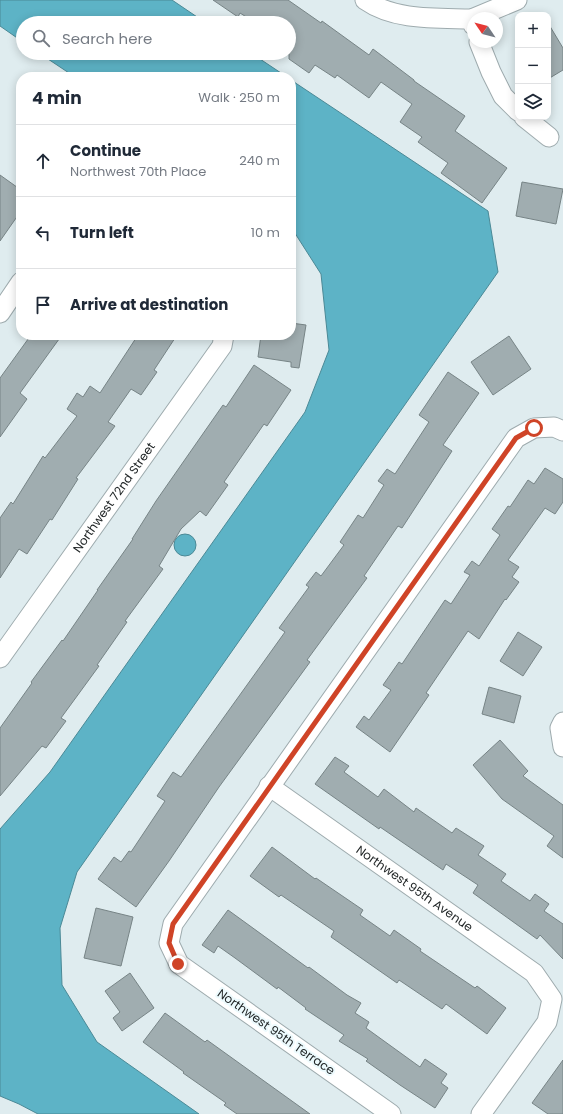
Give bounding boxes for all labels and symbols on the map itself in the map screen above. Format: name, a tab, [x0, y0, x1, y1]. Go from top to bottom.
north arrow	[467, 12, 503, 48]
route start	[525, 419, 543, 437]
street label: Northwest 72nd Street	[69, 439, 159, 556]
street label: Northwest 95th Avenue	[353, 841, 477, 935]
route end	[169, 955, 187, 973]
street label: Northwest 95th Terrace	[214, 985, 338, 1079]

